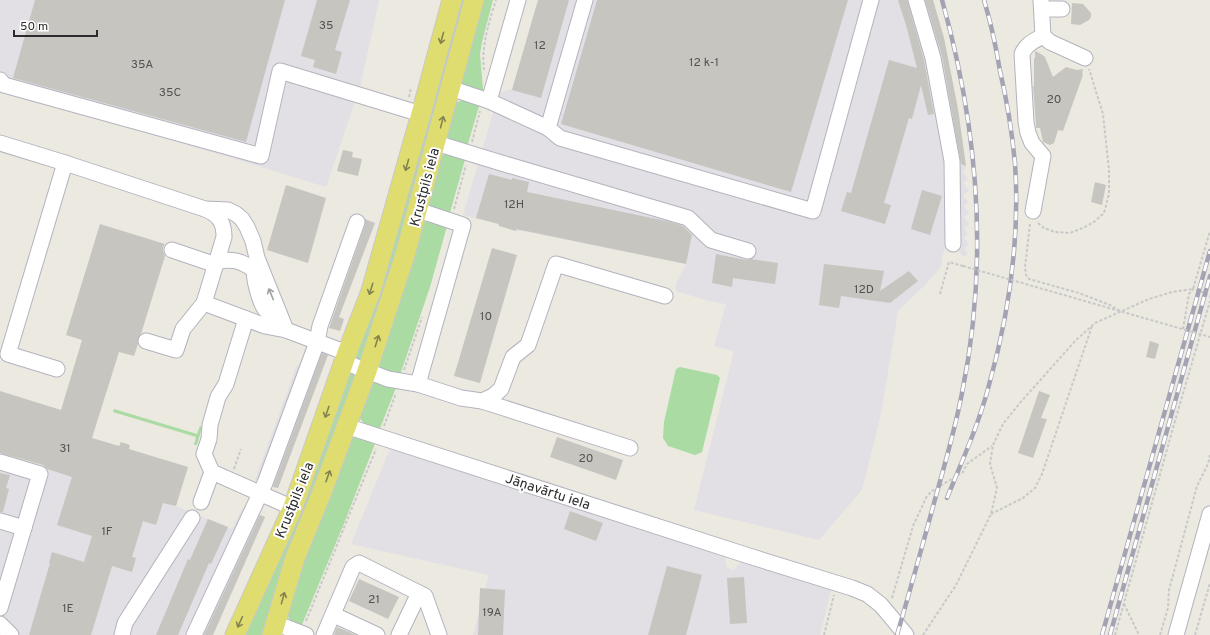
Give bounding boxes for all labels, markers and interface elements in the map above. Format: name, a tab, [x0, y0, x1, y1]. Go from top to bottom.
scale bar	[14, 12, 97, 38]
house number: 35	[319, 18, 333, 34]
text: 50 m	[20, 19, 48, 35]
one-way arrow	[438, 31, 445, 44]
house number: 12	[534, 38, 546, 54]
house number: 12 k-1	[689, 55, 719, 71]
house number: 35A	[131, 57, 153, 73]
house number: 35C	[159, 85, 181, 101]
house number: 20	[1046, 92, 1062, 108]
one-way arrow	[438, 116, 446, 129]
street label: Krustpils iela	[407, 146, 444, 229]
one-way arrow	[403, 158, 410, 171]
house number: 12H	[504, 197, 524, 213]
house number: 12D	[854, 282, 874, 298]
one-way arrow	[367, 283, 374, 296]
one-way arrow	[267, 288, 275, 300]
house number: 10	[480, 309, 492, 325]
one-way arrow	[374, 334, 381, 347]
one-way arrow	[322, 405, 330, 417]
house number: 31	[59, 441, 71, 457]
house number: 20	[578, 451, 594, 467]
street label: Krustpils iela	[272, 460, 318, 541]
one-way arrow	[325, 470, 333, 482]
street label: Jāņavārtu iela	[503, 471, 592, 514]
house number: 1F	[101, 524, 113, 540]
one-way arrow	[280, 591, 287, 604]
house number: 21	[368, 592, 380, 608]
house number: 1E	[62, 601, 74, 617]
house number: 19A	[482, 605, 502, 621]
one-way arrow	[236, 616, 244, 628]

